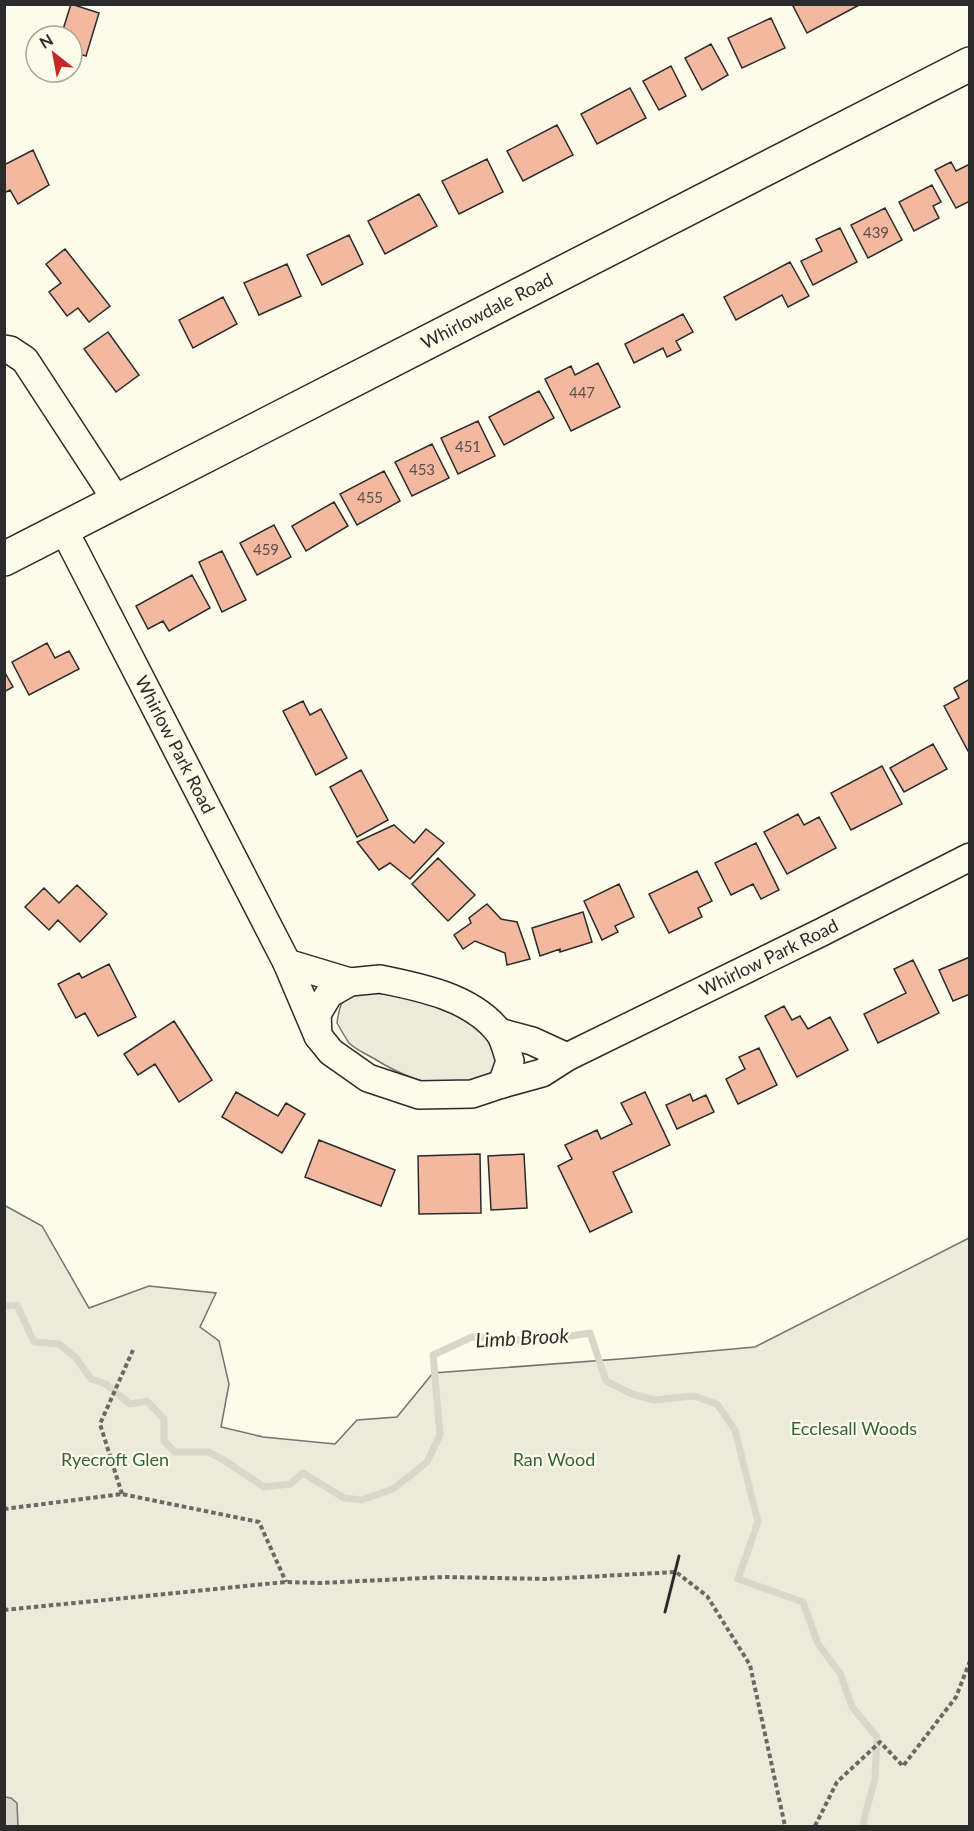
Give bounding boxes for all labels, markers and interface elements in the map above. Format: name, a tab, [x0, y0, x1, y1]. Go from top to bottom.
north arrow	[24, 24, 84, 84]
text: N	[36, 29, 56, 52]
house number: 439	[863, 223, 889, 241]
street label: Whirlowdale Road	[417, 268, 556, 353]
house number: 447	[569, 383, 595, 401]
house number: 451	[455, 437, 481, 455]
house number: 453	[409, 460, 435, 478]
house number: 455	[357, 488, 383, 506]
house number: 459	[253, 540, 279, 558]
street label: Whirlow Park Road	[131, 672, 220, 817]
street label: Whirlow Park Road	[695, 914, 842, 1000]
water label: Limb Brook	[475, 1323, 570, 1351]
park label: Ecclesall Woods	[791, 1417, 917, 1439]
park label: Ryecroft Glen	[61, 1448, 169, 1470]
park label: Ran Wood	[513, 1448, 595, 1470]

